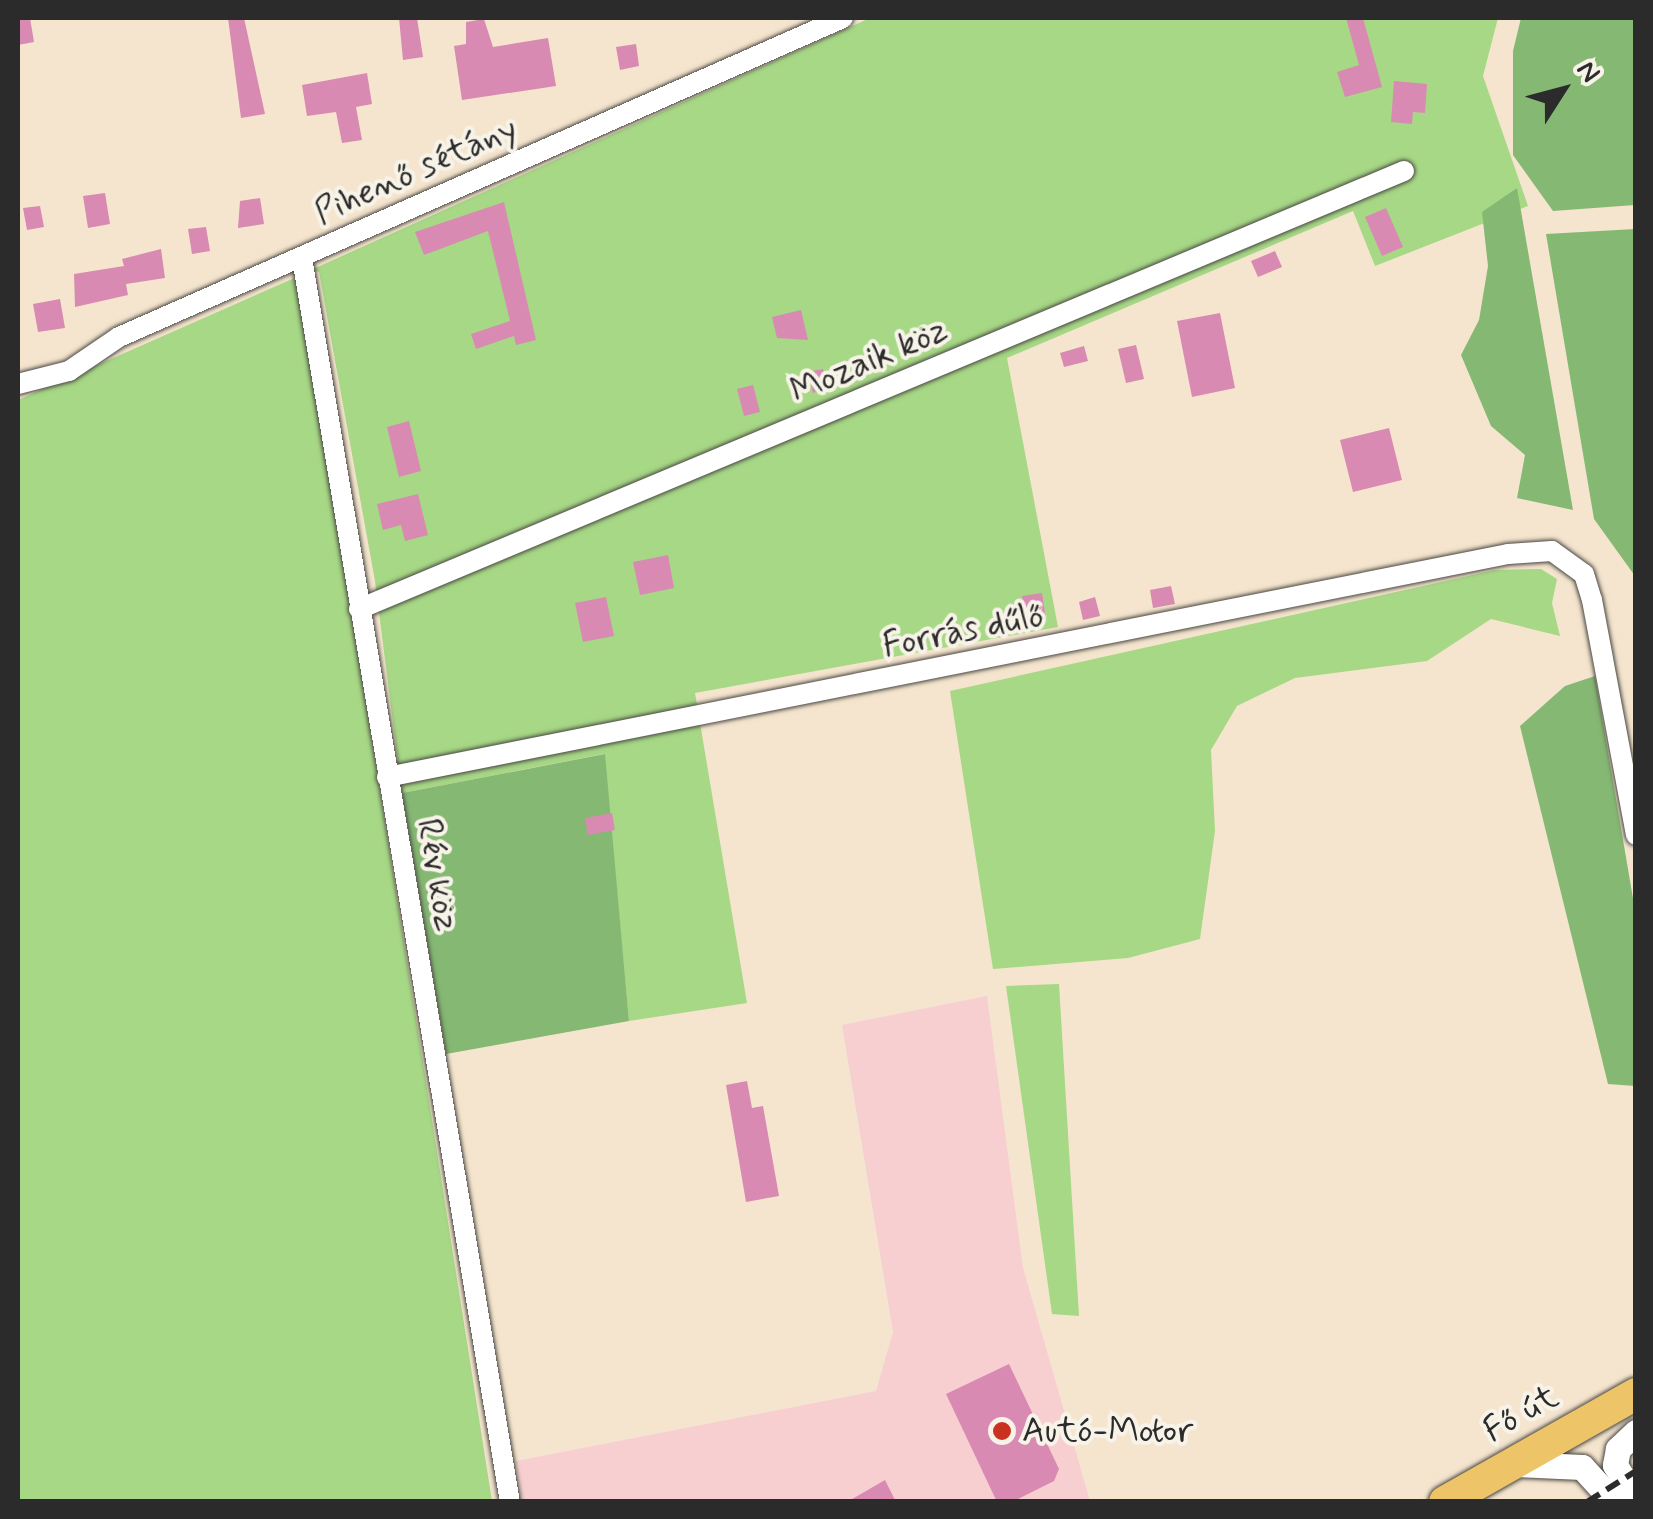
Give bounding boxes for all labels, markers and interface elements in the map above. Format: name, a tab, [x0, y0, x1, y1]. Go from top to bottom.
north arrow	[1513, 40, 1613, 140]
text: N	[1567, 54, 1608, 90]
street label: Pihenő sétány	[308, 108, 524, 234]
street label: Mozaik köz	[784, 309, 954, 413]
street label: Forrás dűlő	[880, 595, 1046, 667]
street label: Rév köz	[407, 816, 467, 934]
street label: Fő út	[1476, 1376, 1566, 1452]
place label: Autó-Motor	[1022, 1410, 1193, 1452]
marker: Autó-Motor	[991, 1420, 1013, 1442]

